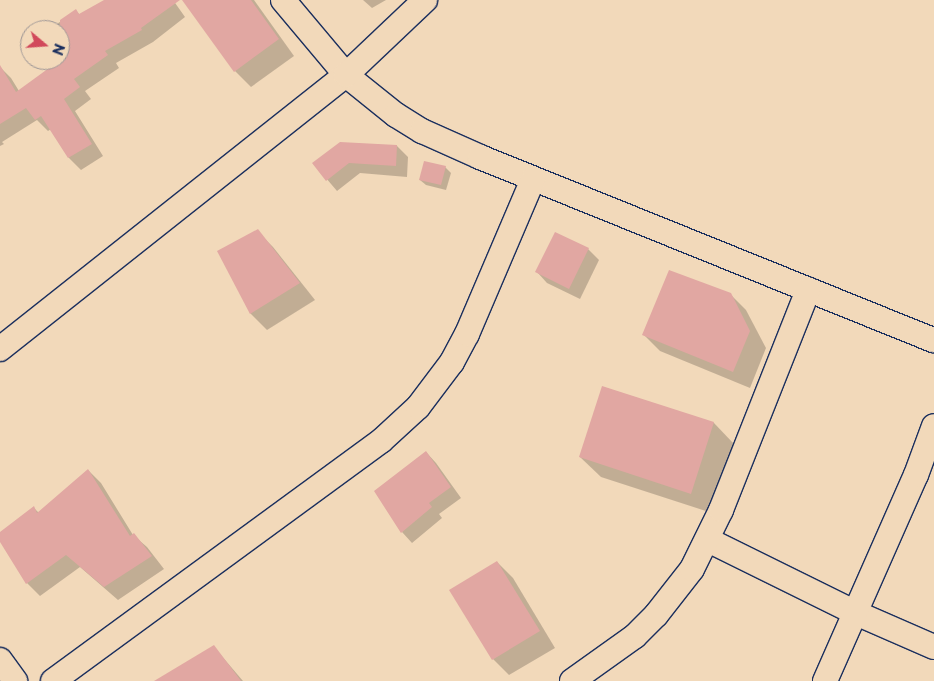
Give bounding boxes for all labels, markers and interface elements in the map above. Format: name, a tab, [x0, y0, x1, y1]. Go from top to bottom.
north arrow	[20, 20, 70, 70]
text: N	[47, 41, 70, 58]

